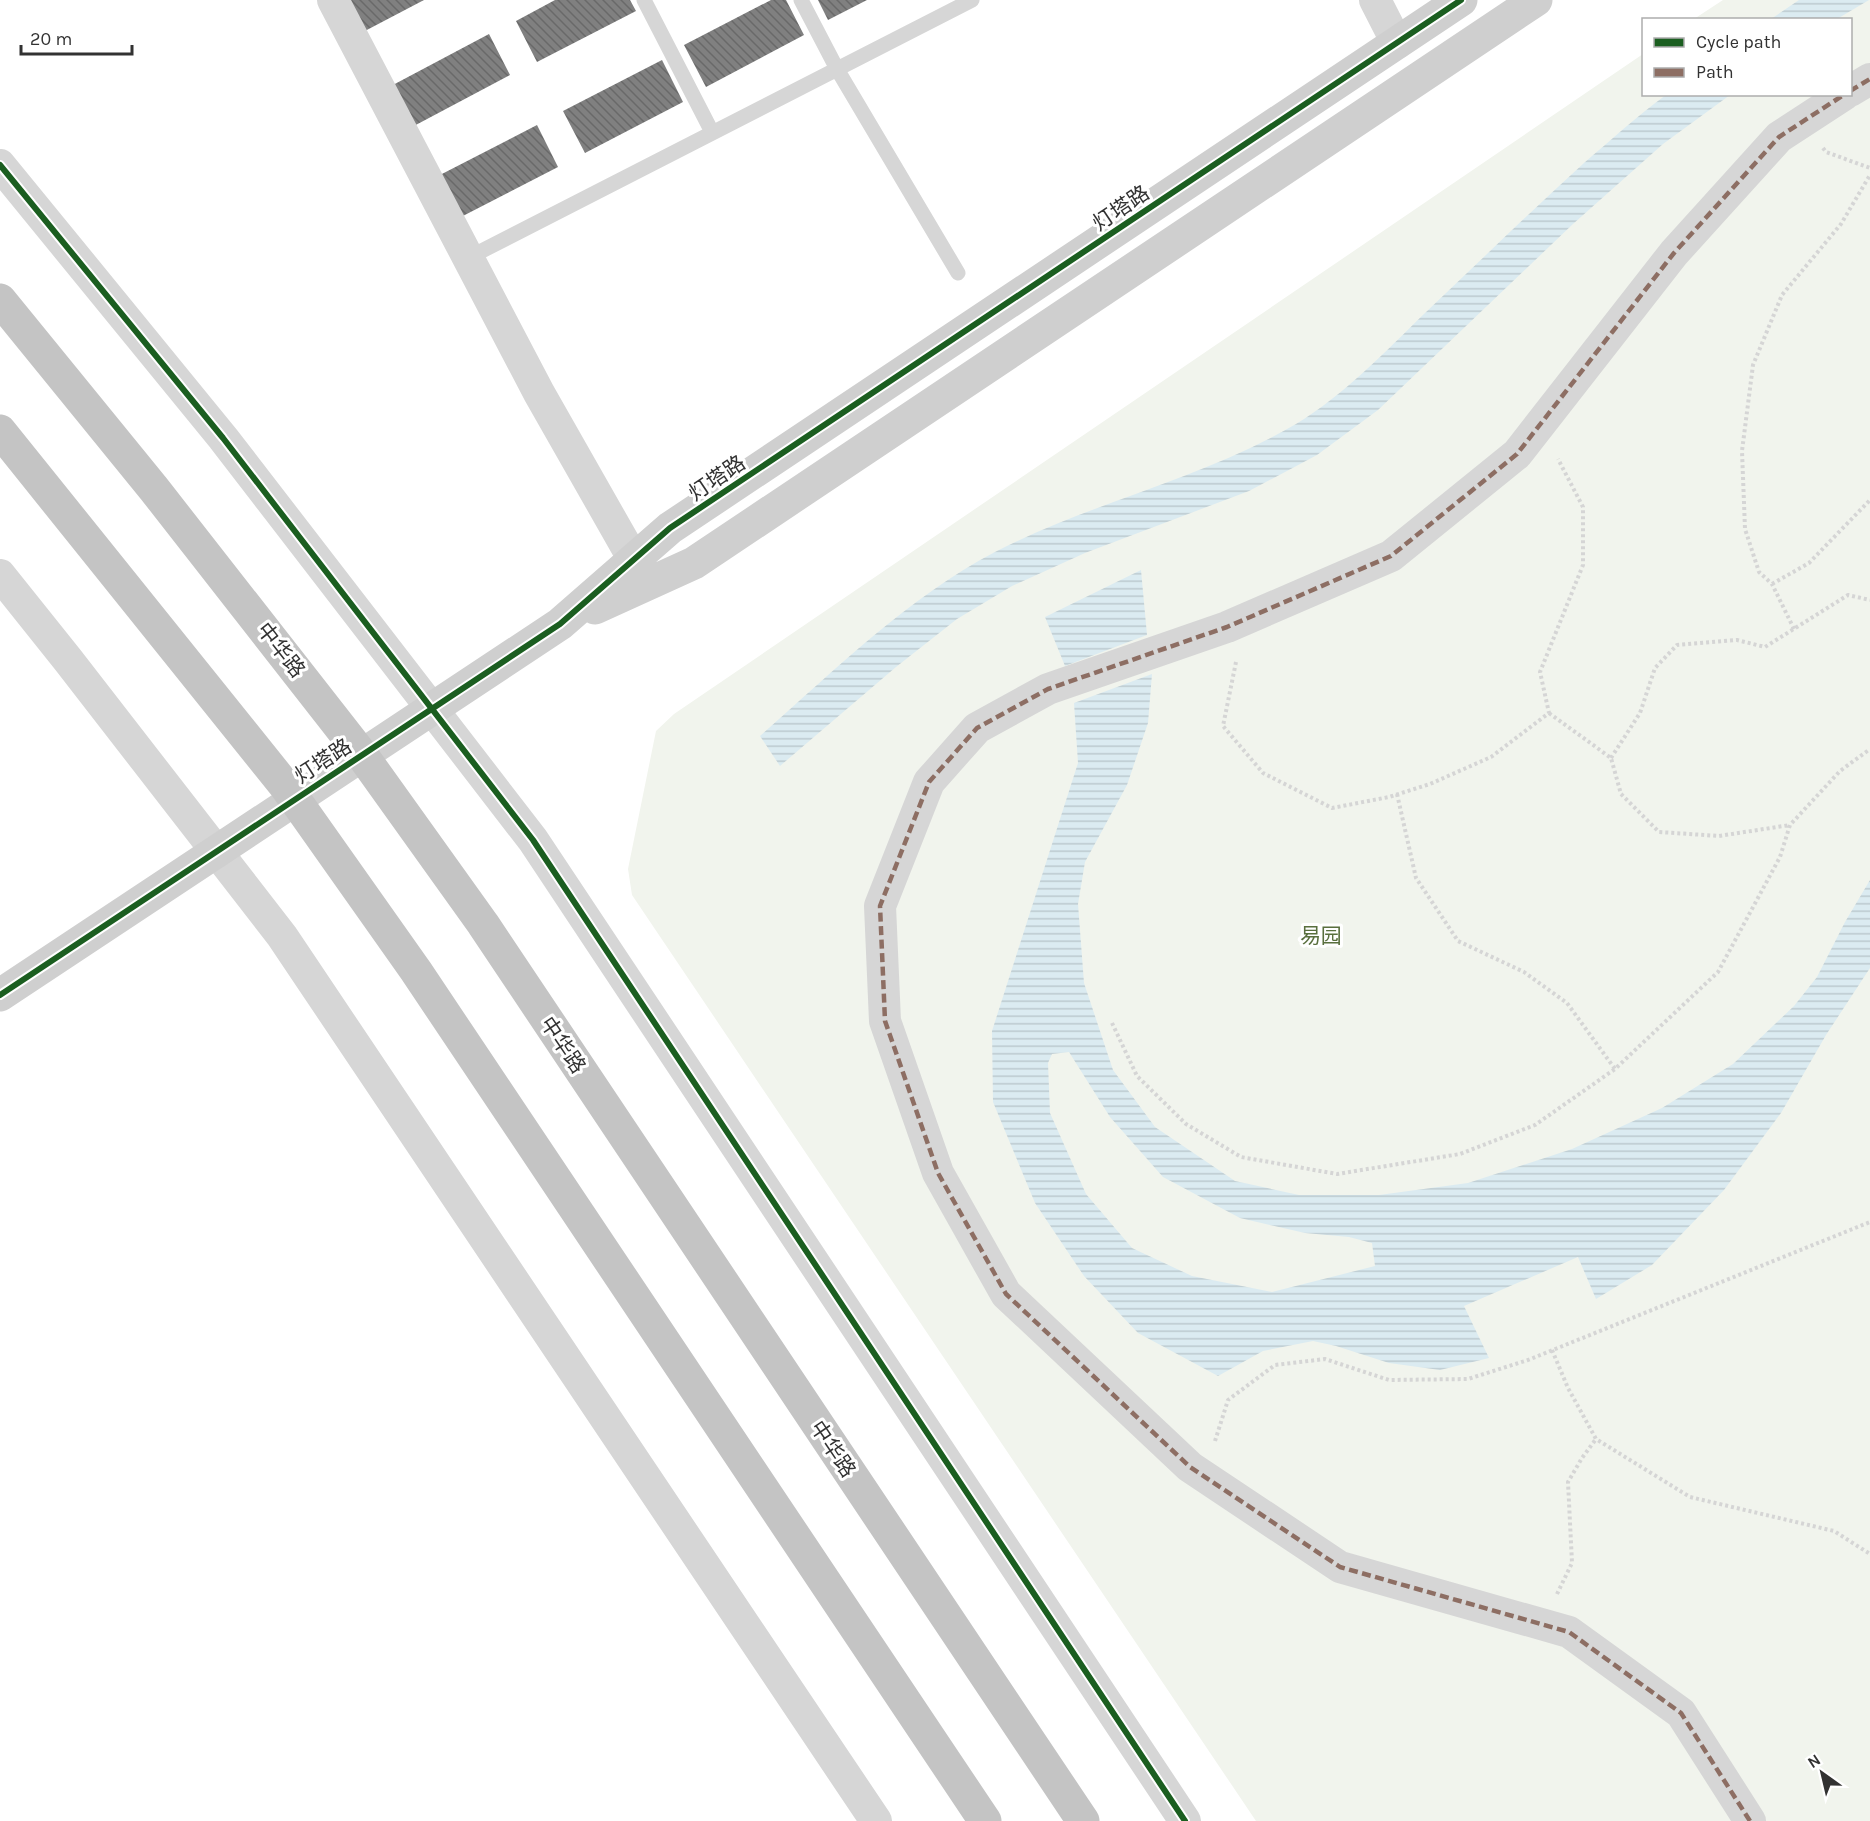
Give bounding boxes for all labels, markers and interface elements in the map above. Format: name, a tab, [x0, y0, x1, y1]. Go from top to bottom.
scale bar	[21, 18, 132, 56]
legend	[1642, 18, 1852, 96]
text: 20 m	[30, 28, 72, 50]
text: Cycle path	[1696, 31, 1781, 53]
text: Path	[1696, 61, 1734, 83]
street label: 灯塔路	[1088, 180, 1154, 236]
street label: 灯塔路	[684, 450, 750, 506]
street label: 中华路	[252, 618, 310, 682]
street label: 灯塔路	[290, 734, 356, 788]
park label: 易园	[1300, 924, 1342, 948]
street label: 中华路	[535, 1012, 591, 1078]
street label: 中华路	[805, 1416, 861, 1482]
north arrow	[1792, 1743, 1852, 1803]
text: N	[1804, 1750, 1824, 1772]

